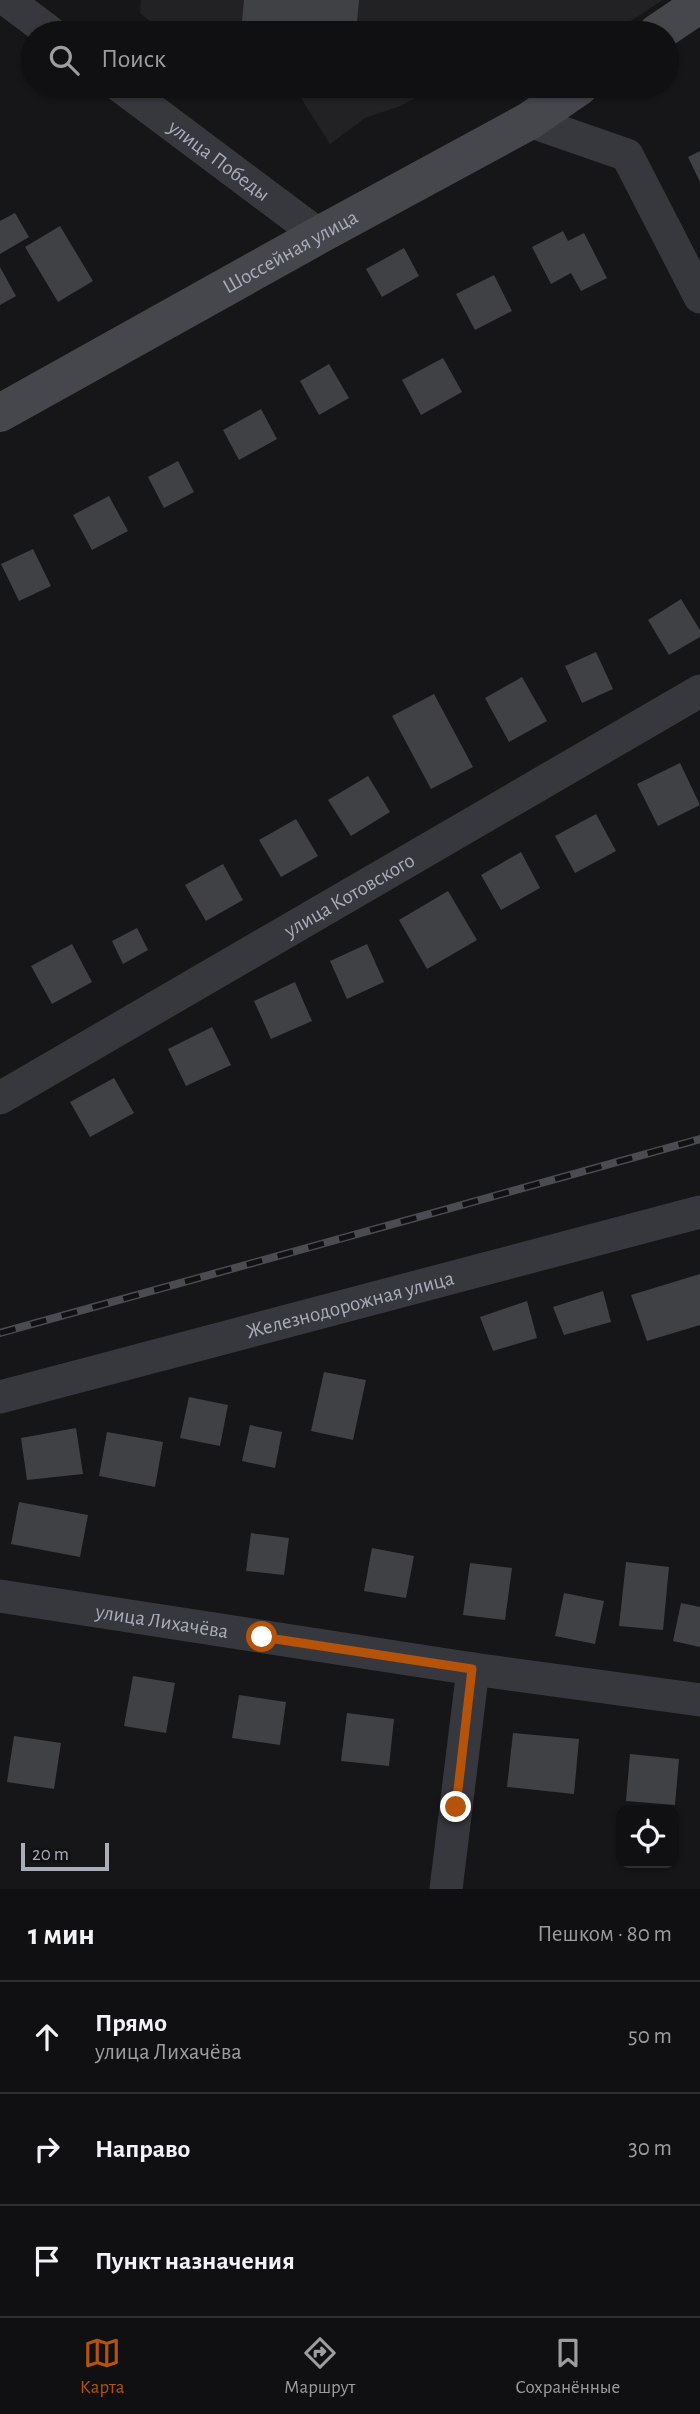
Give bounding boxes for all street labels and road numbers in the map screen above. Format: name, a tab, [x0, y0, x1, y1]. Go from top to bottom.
street label: улица Победы	[164, 116, 274, 205]
street label: Шоссейная улица	[219, 206, 362, 298]
street label: улица Котовского	[280, 849, 418, 942]
street label: Железнодорожная улица	[244, 1267, 457, 1342]
street label: улица Лихачёва	[93, 1601, 230, 1642]

